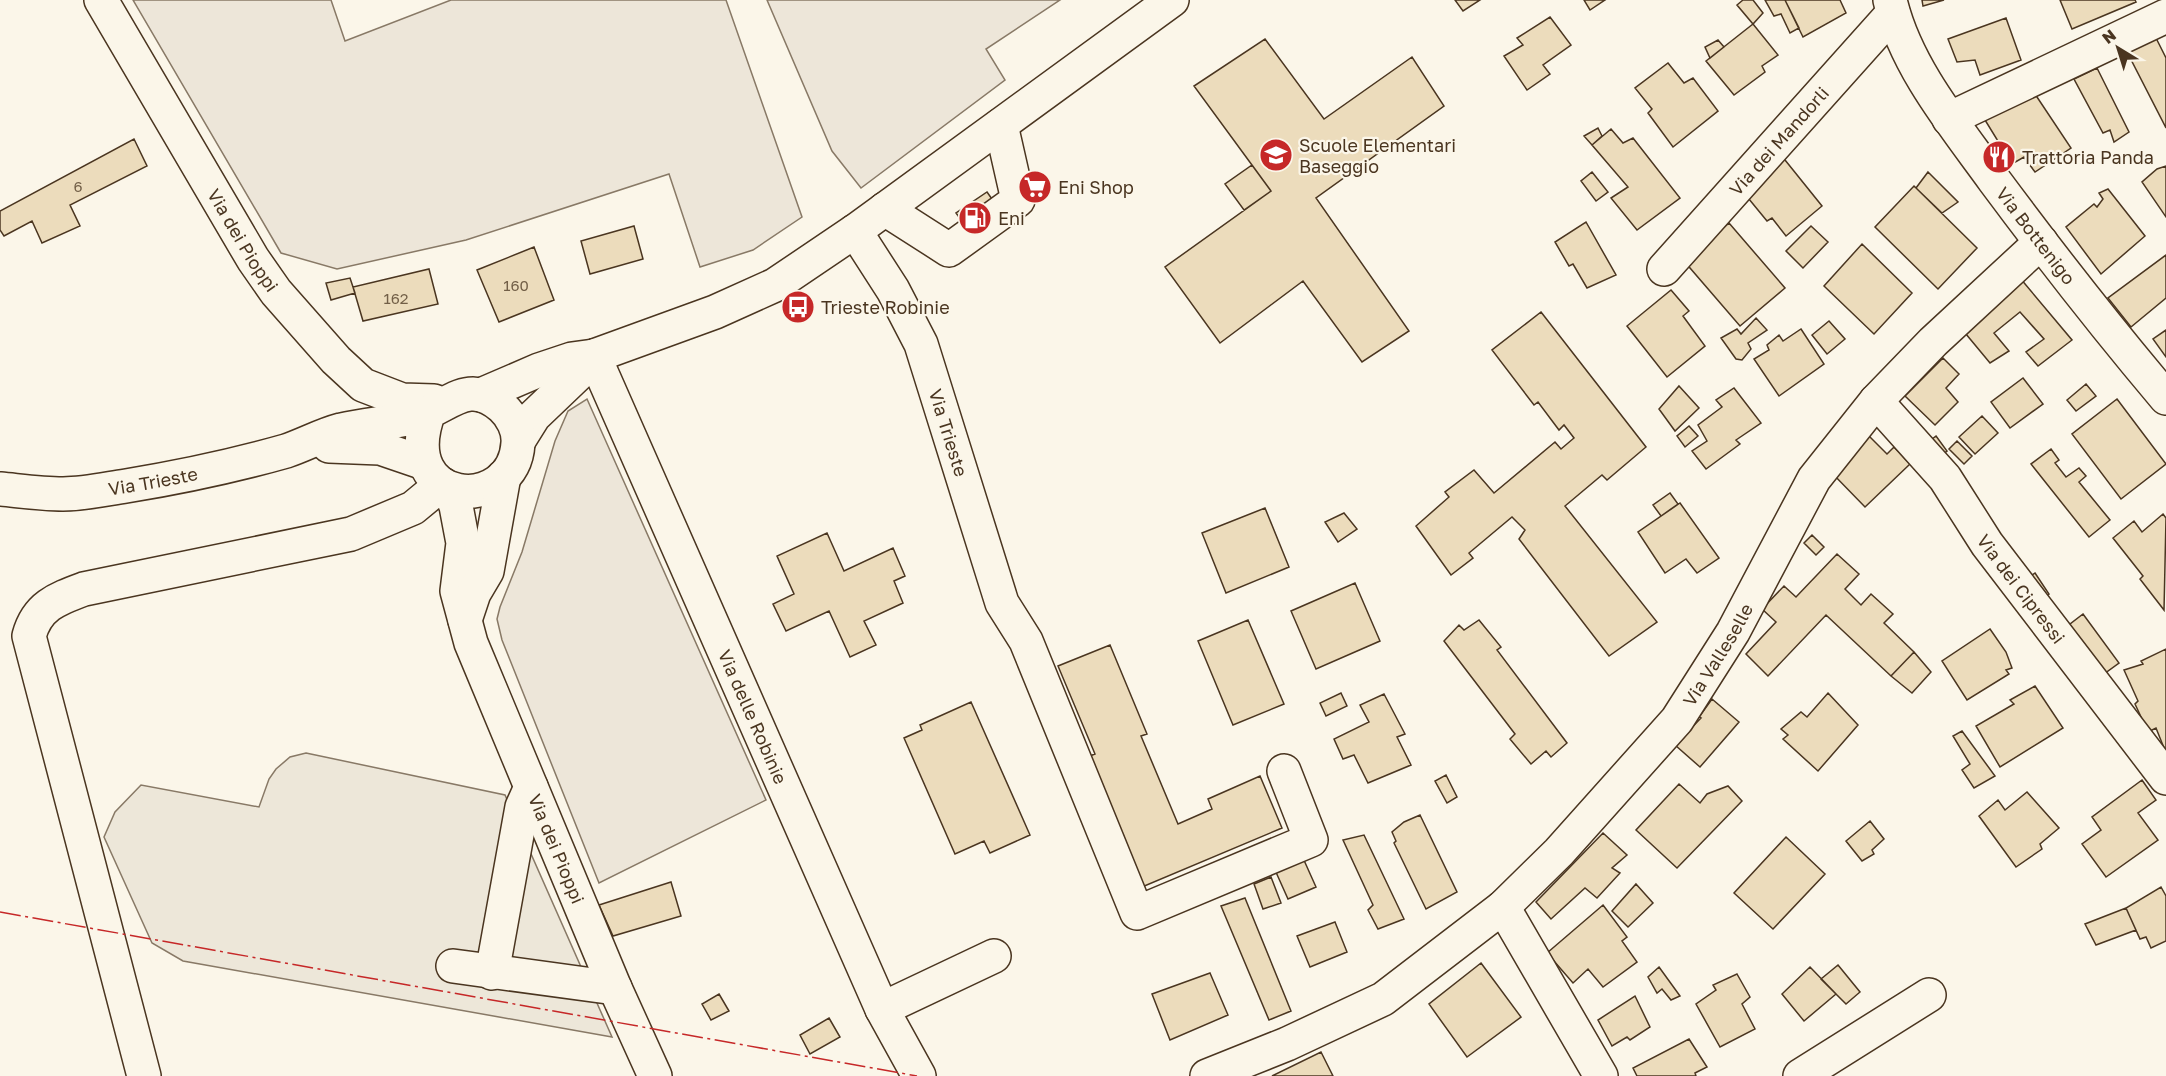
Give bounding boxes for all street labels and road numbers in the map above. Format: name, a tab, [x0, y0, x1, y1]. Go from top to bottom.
street label: Via dei Mandorli	[1724, 82, 1833, 200]
street label: Via Bottenigo	[1992, 182, 2080, 289]
street label: Via dei Pioppi	[203, 185, 283, 296]
street label: Via Trieste	[925, 386, 973, 479]
street label: Via Trieste	[107, 462, 200, 500]
street label: Via dei Cipressi	[1973, 530, 2070, 648]
street label: Via Valleselle	[1678, 600, 1757, 710]
street label: Via delle Robinie	[714, 646, 792, 787]
street label: Via dei Pioppi	[524, 790, 589, 907]

